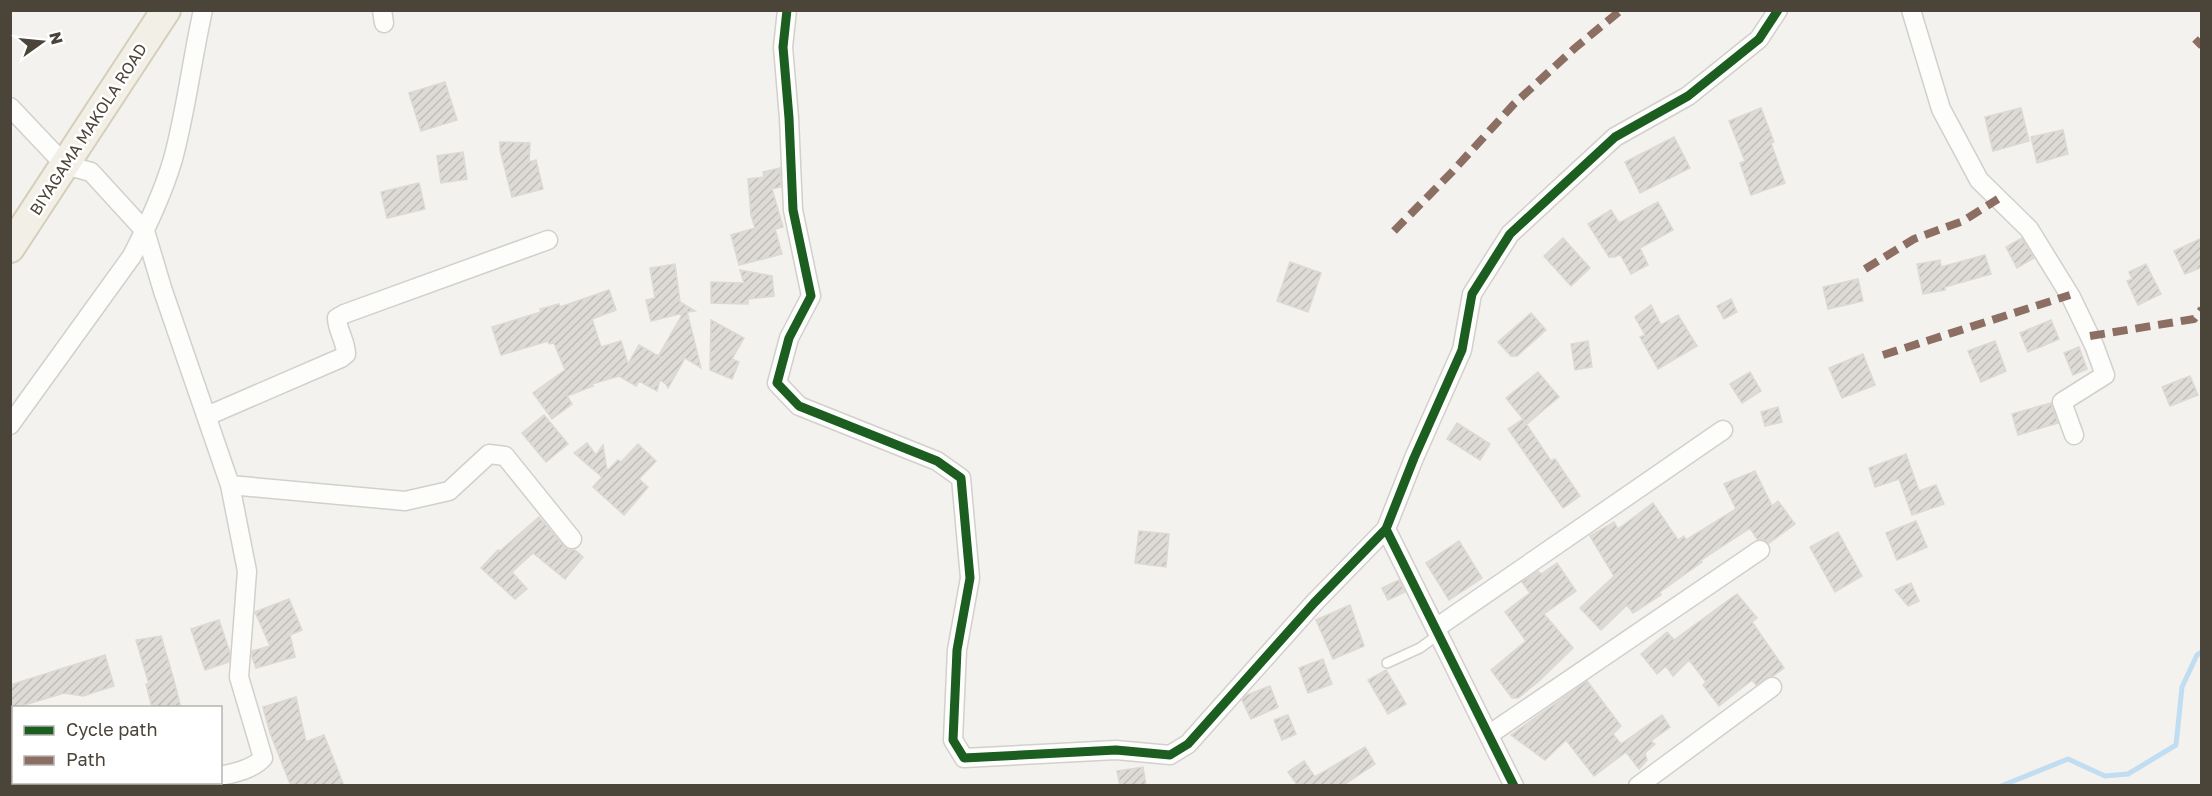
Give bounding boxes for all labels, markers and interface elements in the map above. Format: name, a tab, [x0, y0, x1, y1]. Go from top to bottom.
north arrow	[12, 12, 72, 72]
text: N	[45, 30, 68, 47]
street label: BIYAGAMA MAKOLA ROAD	[25, 39, 151, 219]
legend	[12, 706, 222, 784]
text: Cycle path	[66, 718, 158, 740]
text: Path	[66, 748, 106, 770]

